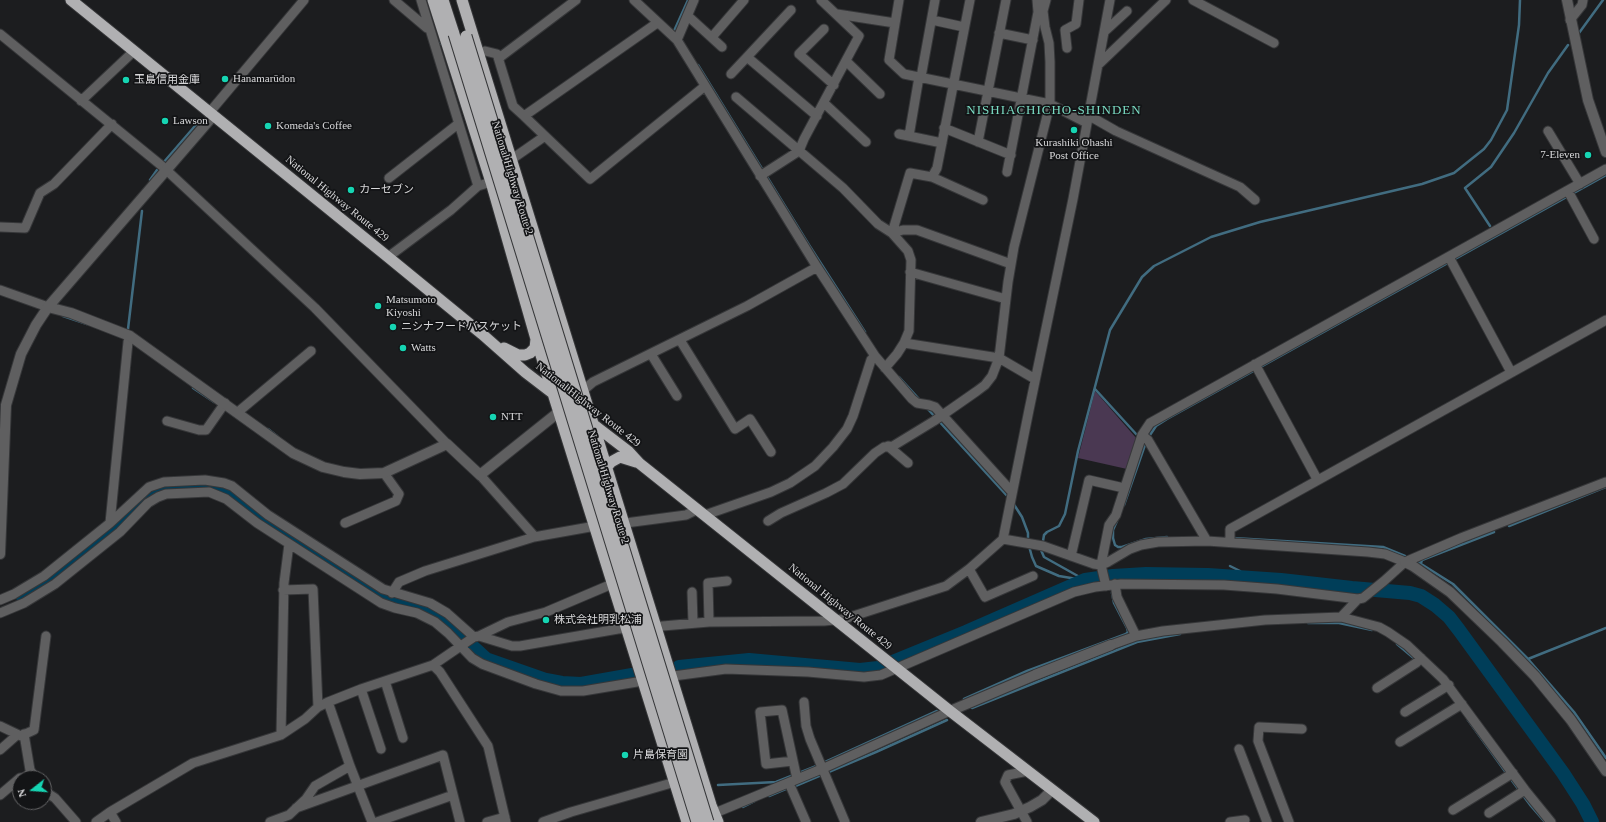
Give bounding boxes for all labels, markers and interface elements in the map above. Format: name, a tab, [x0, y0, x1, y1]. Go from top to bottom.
place label: Hanamarūdon	[233, 72, 295, 86]
place label: 玉島信用金庫	[134, 73, 200, 87]
marker: Hanamarūdon	[220, 74, 230, 84]
marker: 玉島信用金庫	[121, 75, 131, 85]
district label: NISHIACHICHO-SHINDEN	[966, 103, 1142, 119]
place label: Lawson	[173, 114, 208, 128]
marker: Lawson	[160, 116, 170, 126]
place label: Komeda's Coffee	[276, 119, 352, 133]
street label: National Highway Route 2	[488, 120, 536, 236]
marker: Komeda's Coffee	[263, 121, 273, 131]
marker: Kurashiki Ohashi Post Office	[1069, 125, 1079, 135]
place label: Kurashiki Ohashi Post Office	[1035, 136, 1113, 162]
place label: 7-Eleven	[1540, 148, 1580, 162]
marker: 7-Eleven	[1583, 150, 1593, 160]
street label: National Highway Route 429	[283, 153, 391, 245]
place label: カーセブン	[359, 183, 414, 197]
marker: カーセブン	[346, 185, 356, 195]
place label: Matsumoto Kiyoshi	[386, 293, 436, 319]
marker: Matsumoto Kiyoshi	[373, 301, 383, 311]
place label: ニシナフードバスケット	[401, 320, 522, 334]
marker: ニシナフードバスケット	[388, 322, 398, 332]
place label: Watts	[411, 341, 436, 355]
marker: Watts	[398, 343, 408, 353]
street label: National Highway Route 429	[533, 360, 643, 450]
place label: NTT	[501, 410, 522, 424]
marker: NTT	[488, 412, 498, 422]
street label: National Highway Route 2	[584, 429, 632, 545]
street label: National Highway Route 429	[786, 561, 894, 653]
place label: 株式会社明乳松浦	[554, 613, 642, 627]
marker: 株式会社明乳松浦	[541, 615, 551, 625]
place label: 片島保育園	[633, 748, 688, 762]
marker: 片島保育園	[620, 750, 630, 760]
north arrow	[12, 770, 52, 810]
text: N	[15, 788, 28, 799]

